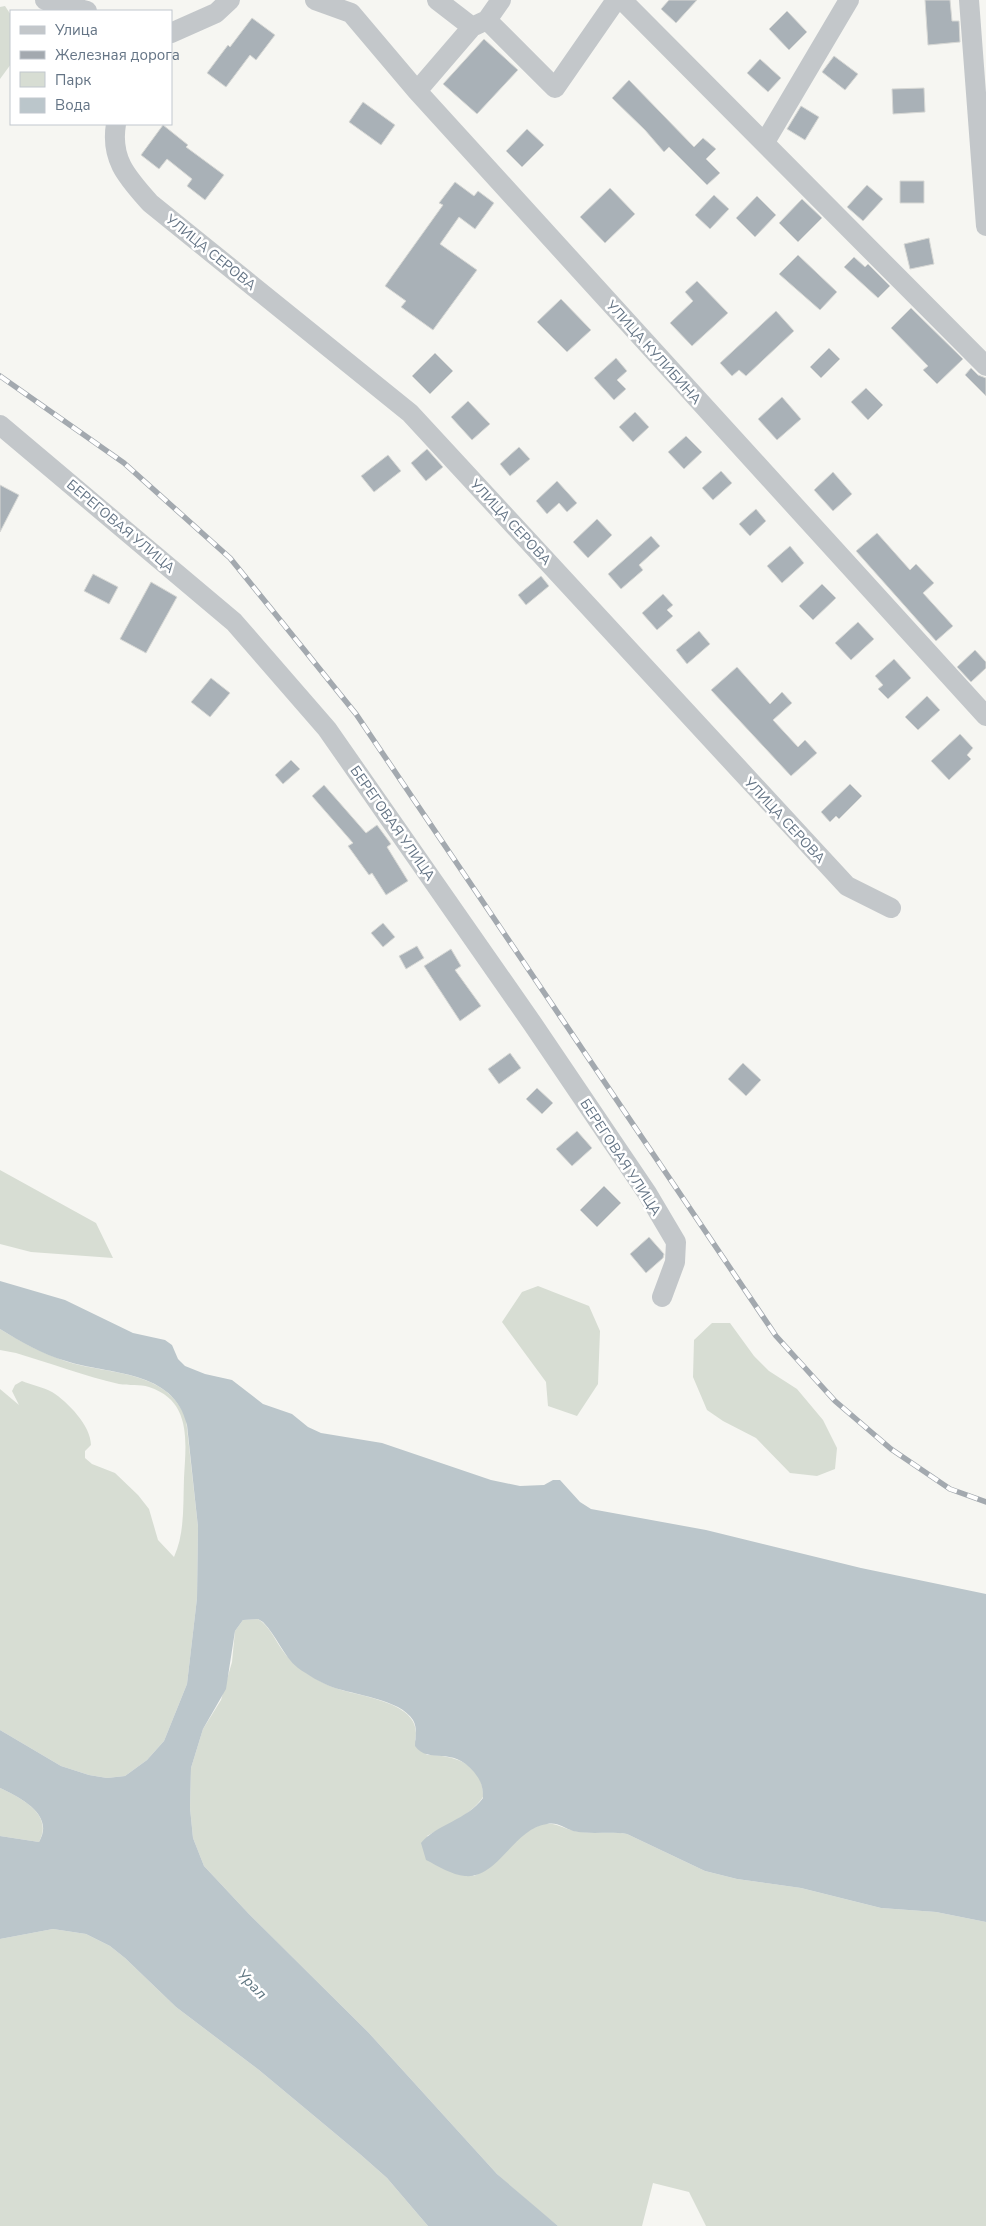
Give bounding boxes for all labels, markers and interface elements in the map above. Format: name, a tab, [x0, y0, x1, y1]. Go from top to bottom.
legend	[10, 10, 172, 125]
text: Улица	[54, 20, 98, 40]
text: Железная дорога	[55, 45, 180, 65]
text: Парк	[55, 70, 91, 90]
text: Вода	[55, 95, 91, 115]
street label: УЛИЦА СЕРОВА	[161, 209, 260, 295]
street label: УЛИЦА КУЛИБИНА	[601, 296, 705, 408]
street label: УЛИЦА СЕРОВА	[465, 474, 556, 569]
street label: БЕРЕГОВАЯ УЛИЦА	[62, 475, 179, 577]
street label: БЕРЕГОВАЯ УЛИЦА	[346, 762, 439, 884]
street label: УЛИЦА СЕРОВА	[739, 772, 830, 867]
street label: БЕРЕГОВАЯ УЛИЦА	[576, 1095, 666, 1220]
water label: Урал	[233, 1965, 271, 2003]

